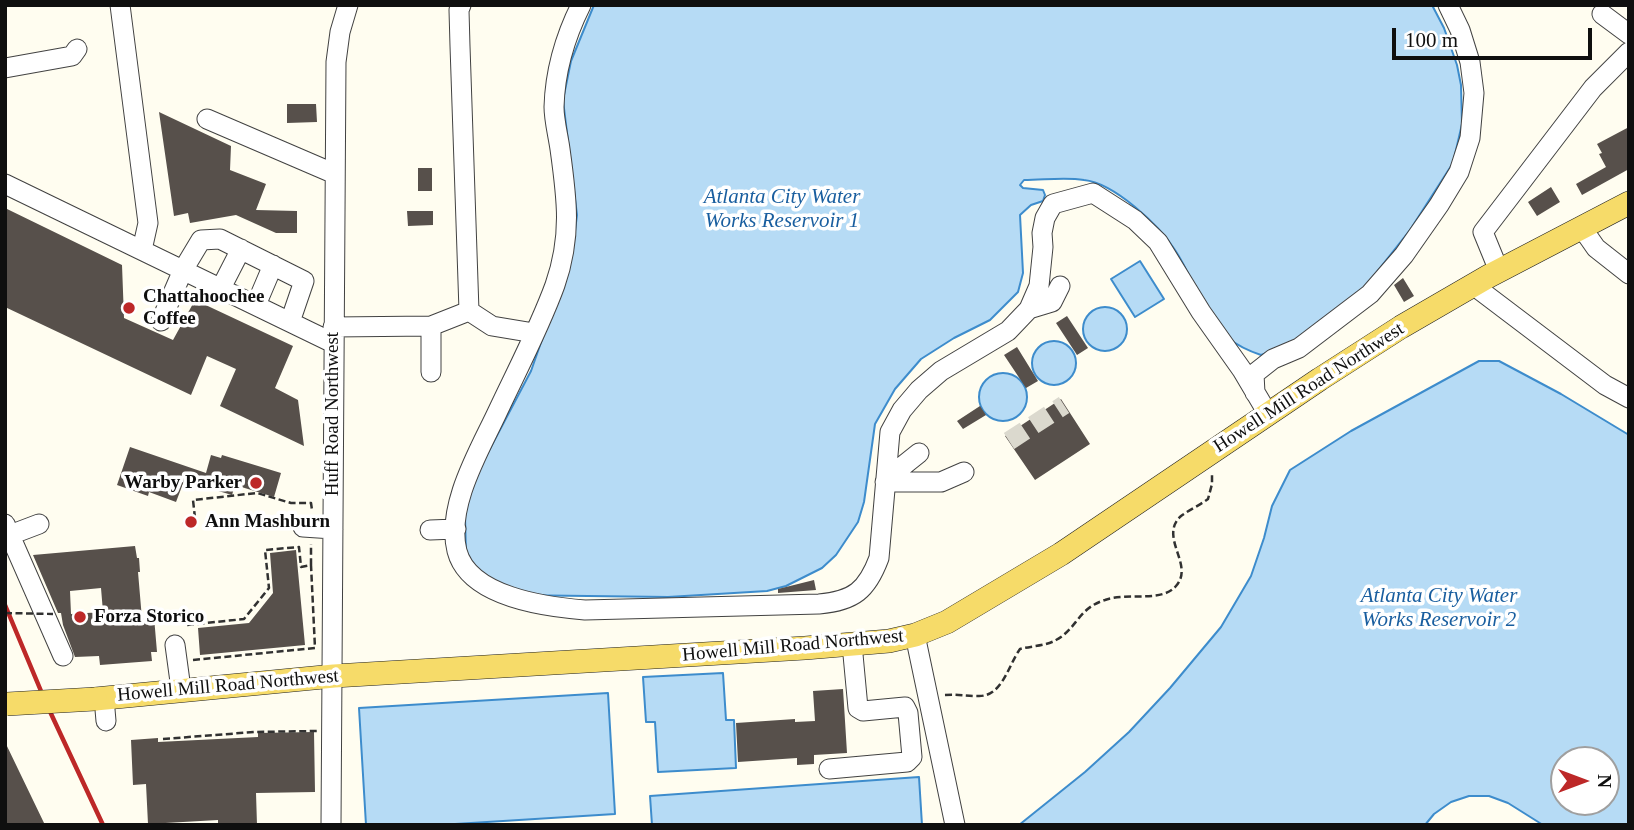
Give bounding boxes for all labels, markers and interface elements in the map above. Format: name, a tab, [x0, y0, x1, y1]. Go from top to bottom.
scale bar	[1396, 14, 1596, 58]
text: 100 m	[1405, 28, 1458, 52]
water label: Atlanta City Water Works Reservoir 1	[704, 184, 860, 234]
place label: Chattahoochee Coffee	[143, 286, 264, 330]
marker: Chattahoochee Coffee	[121, 300, 137, 316]
street label: Howell Mill Road Northwest	[1210, 318, 1408, 458]
street label: Huff Road Northwest	[322, 332, 344, 496]
place label: Warby Parker	[124, 472, 242, 494]
marker: Warby Parker	[248, 475, 264, 491]
place label: Ann Mashburn	[205, 511, 330, 533]
marker: Ann Mashburn	[183, 514, 199, 530]
water label: Atlanta City Water Works Reservoir 2	[1361, 583, 1517, 633]
place label: Forza Storico	[94, 606, 204, 628]
marker: Forza Storico	[72, 609, 88, 625]
street label: Howell Mill Road Northwest	[681, 625, 905, 667]
street label: Howell Mill Road Northwest	[116, 665, 340, 707]
north arrow	[1550, 746, 1620, 816]
text: N	[1594, 774, 1615, 788]

